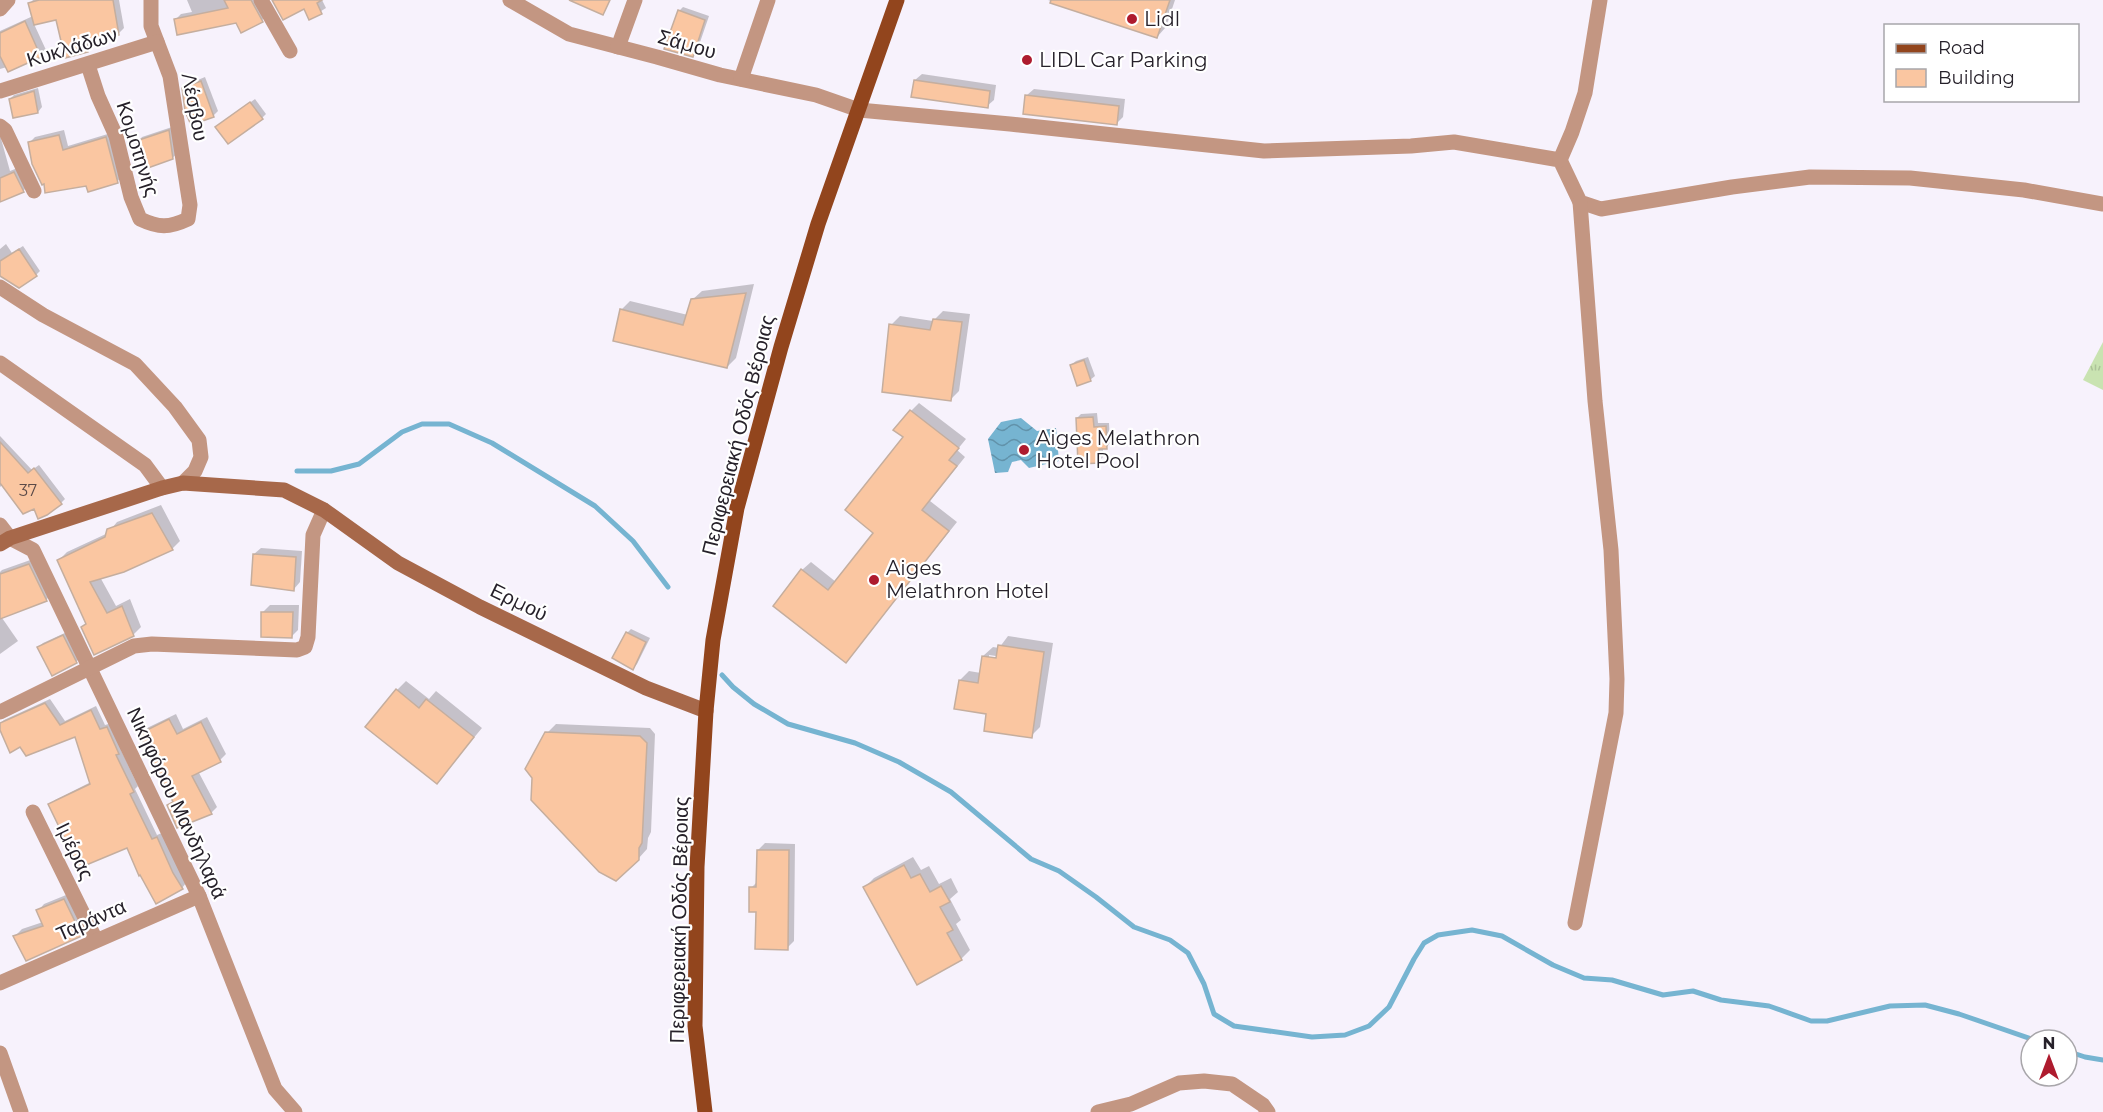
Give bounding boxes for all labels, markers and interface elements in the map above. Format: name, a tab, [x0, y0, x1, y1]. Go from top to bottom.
place label: Lidl	[1144, 7, 1180, 31]
marker: Lidl	[1125, 12, 1139, 26]
street label: Κυκλάδων	[24, 22, 120, 72]
street label: Σάμου	[655, 24, 719, 64]
legend	[1884, 24, 2079, 102]
text: Road	[1938, 37, 1985, 59]
place label: LIDL Car Parking	[1039, 48, 1208, 72]
marker: LIDL Car Parking	[1020, 53, 1034, 67]
text: Building	[1938, 67, 2015, 89]
street label: Λέσβου	[177, 71, 213, 143]
street label: Κομοτηνής	[111, 98, 165, 200]
street label: Περιφερειακή Οδός Βέροιας	[696, 312, 780, 558]
place label: Aiges Melathron Hotel Pool	[1036, 426, 1200, 473]
marker: Aiges Melathron Hotel Pool	[1017, 443, 1031, 457]
house number: 37	[19, 481, 37, 500]
place label: Aiges Melathron Hotel	[886, 556, 1049, 603]
marker: Aiges Melathron Hotel	[867, 573, 881, 587]
street label: Ερμού	[487, 578, 551, 626]
street label: Νικηφόρου Μανδηλαρά	[122, 703, 232, 903]
street label: Περιφερειακή Οδός Βέροιας	[665, 796, 693, 1044]
street label: Ιμέρας	[51, 818, 99, 884]
street label: Ταράντα	[52, 894, 130, 946]
north arrow	[2019, 1028, 2079, 1088]
text: N	[2043, 1034, 2055, 1053]

